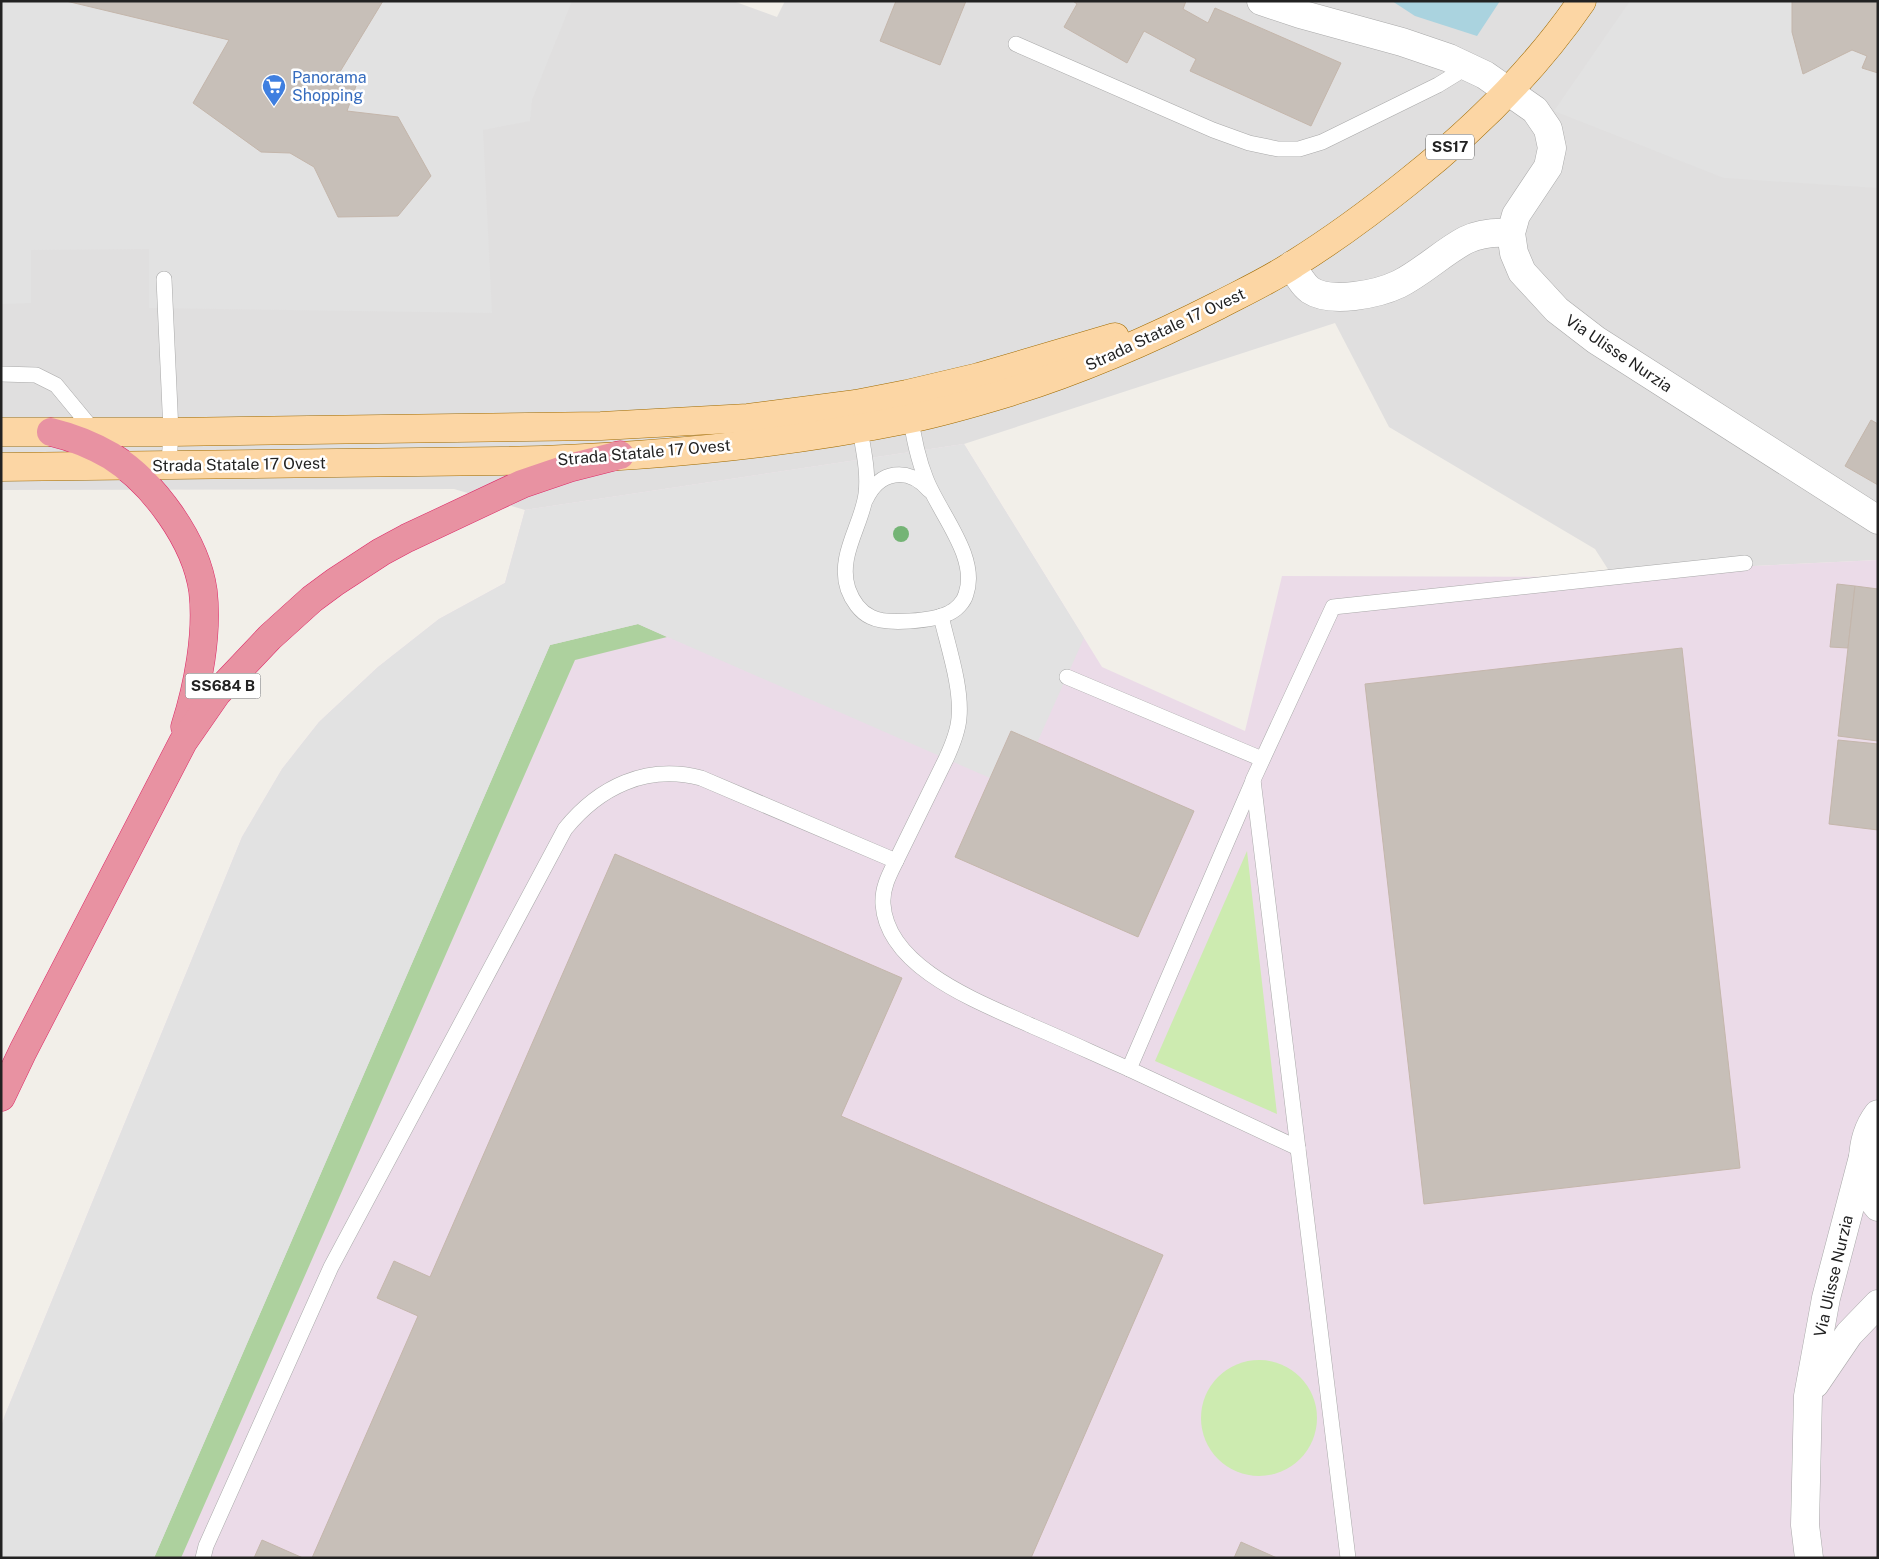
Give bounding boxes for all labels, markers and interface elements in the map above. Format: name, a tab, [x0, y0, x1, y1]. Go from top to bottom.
place label: Panorama Shopping	[292, 68, 367, 105]
supermarket icon: Panorama Shopping	[261, 73, 287, 107]
road number: SS17	[1426, 134, 1474, 160]
street label: Strada Statale 17 Ovest	[1082, 284, 1248, 375]
street label: Via Ulisse Nurzia	[1562, 311, 1676, 396]
street label: Strada Statale 17 Ovest	[557, 435, 732, 470]
street label: Strada Statale 17 Ovest	[152, 453, 326, 476]
road number: SS684 B	[186, 674, 260, 698]
street label: Via Ulisse Nurzia	[1810, 1213, 1857, 1339]

